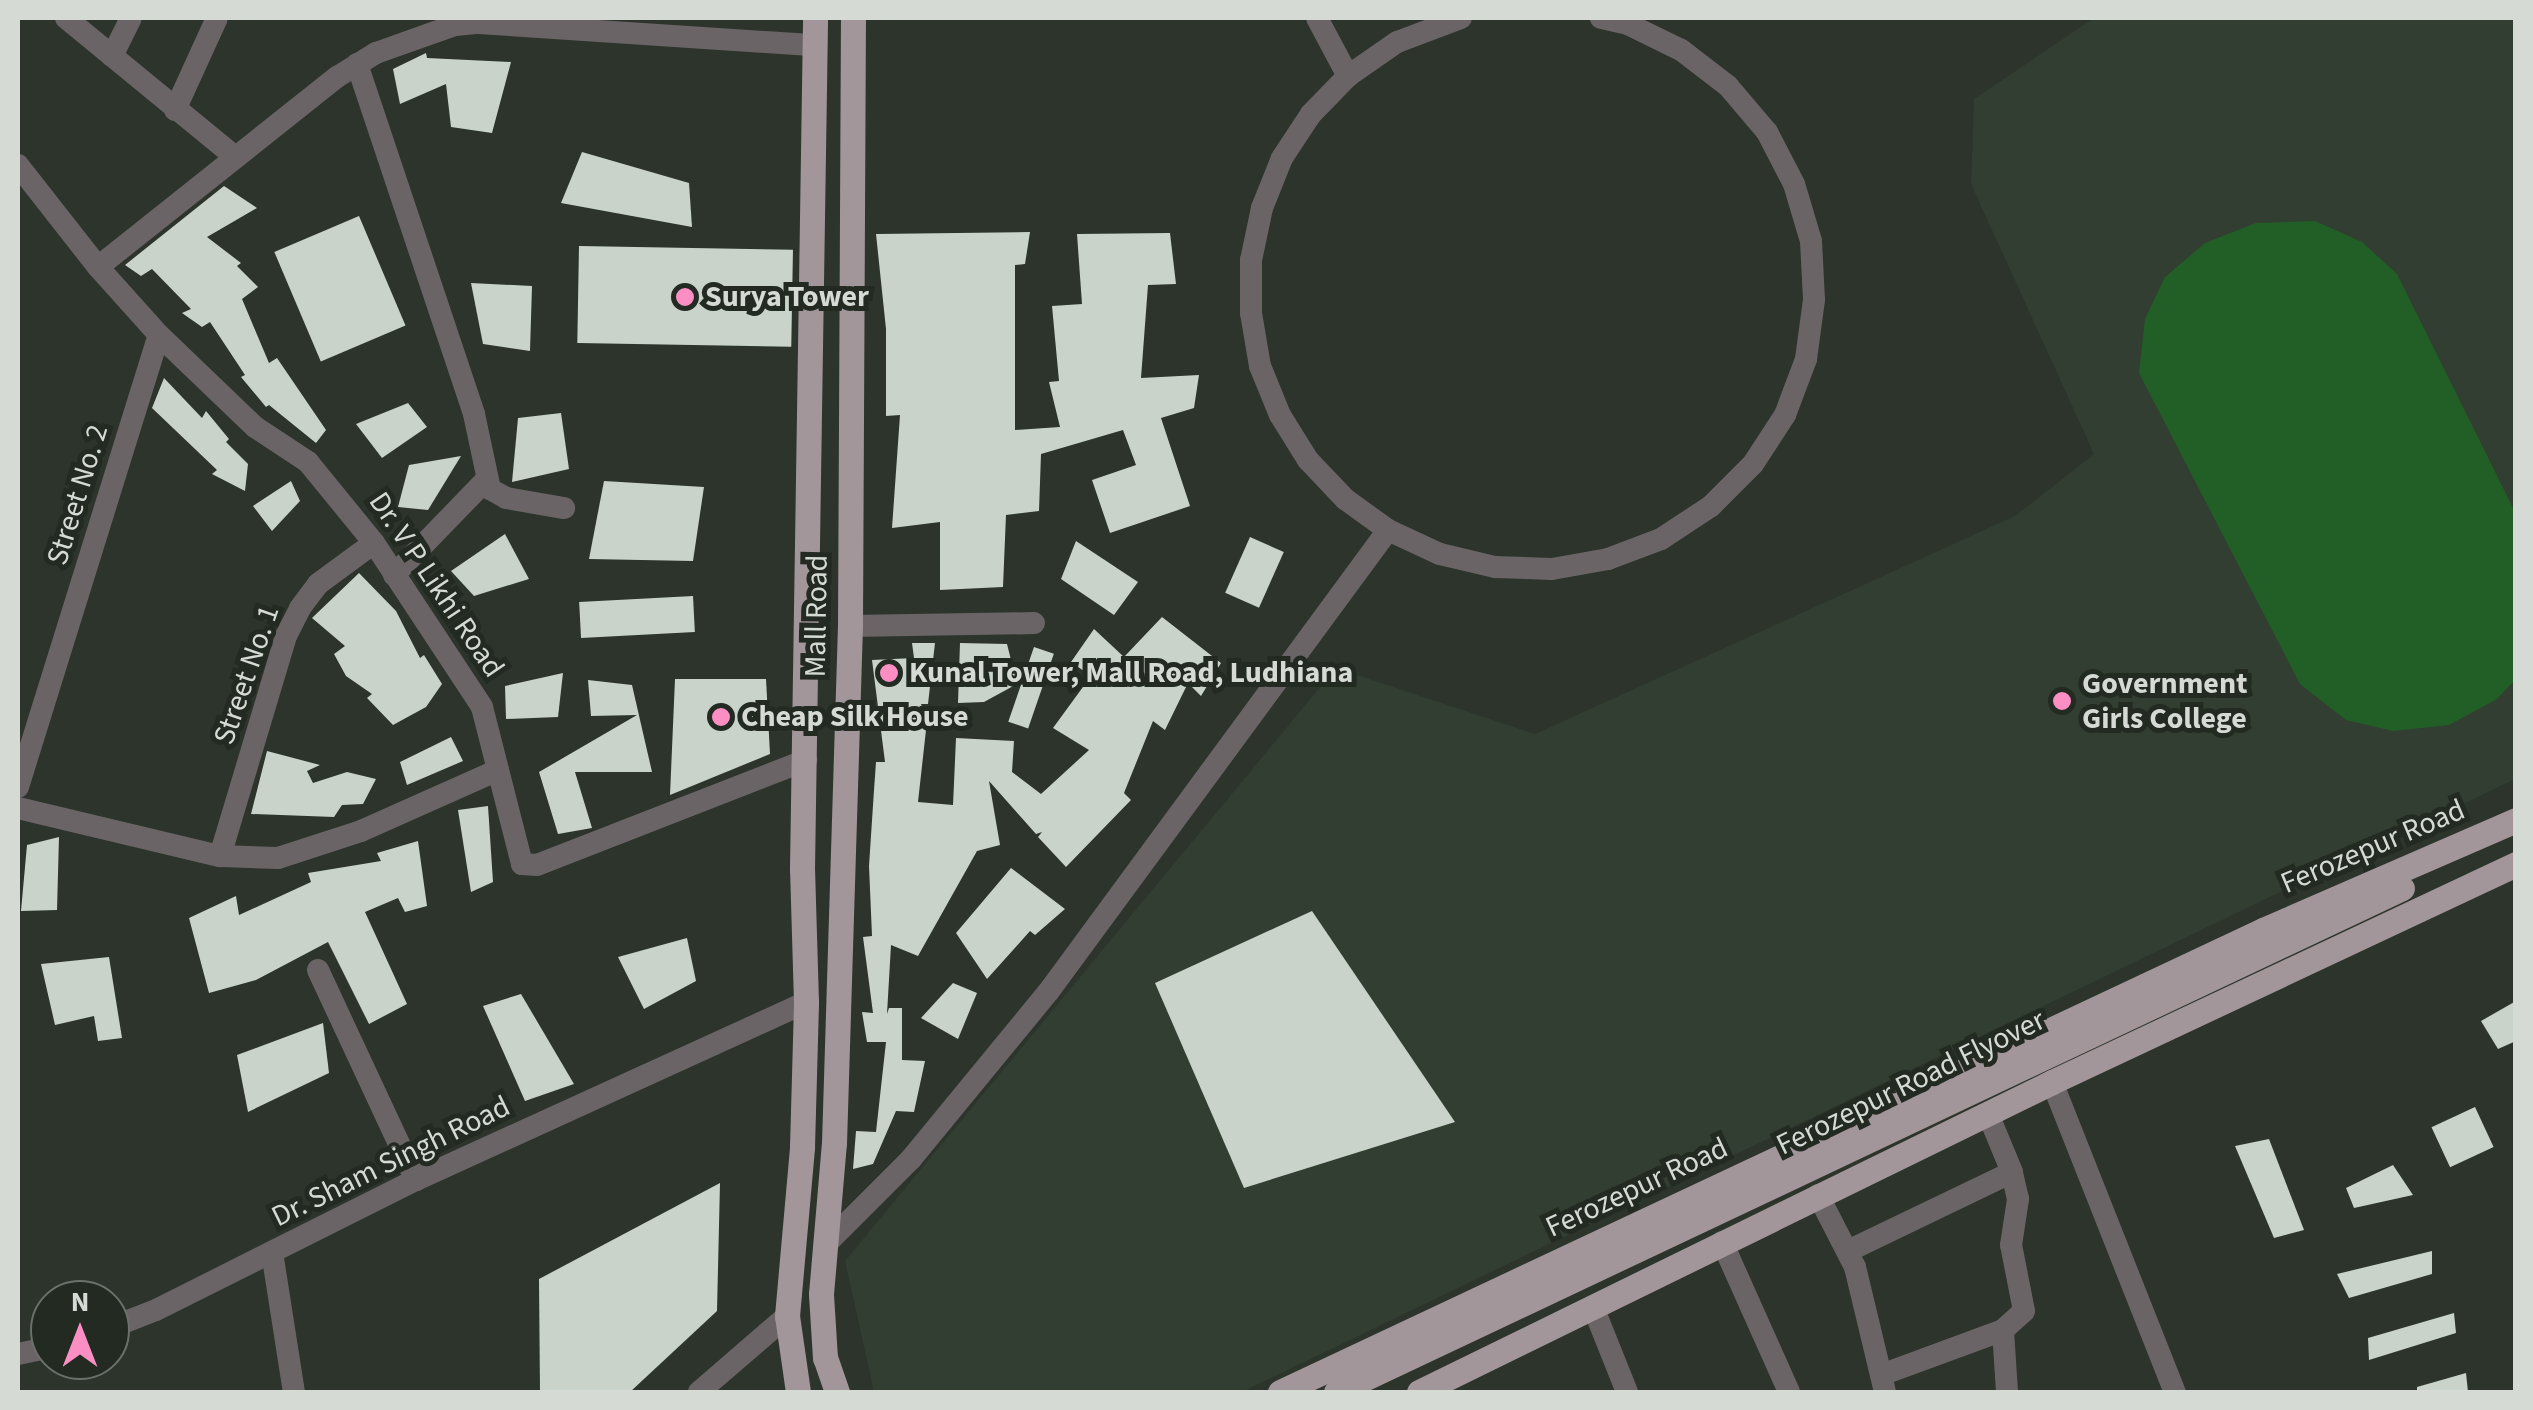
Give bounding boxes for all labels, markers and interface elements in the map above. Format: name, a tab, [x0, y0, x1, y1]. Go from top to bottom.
place label: Surya Tower	[705, 279, 869, 315]
marker: Surya Tower	[674, 286, 696, 308]
street label: Street No. 2	[40, 420, 116, 570]
street label: Dr. V P Likhi Road	[361, 485, 511, 685]
street label: Mall Road	[798, 554, 836, 678]
street label: Street No. 1	[206, 601, 288, 749]
place label: Kunal Tower, Mall Road, Ludhiana	[909, 655, 1353, 691]
marker: Kunal Tower, Mall Road, Ludhiana	[878, 662, 900, 684]
place label: Government Girls College	[2082, 666, 2248, 736]
marker: Government Girls College	[2051, 690, 2073, 712]
place label: Cheap Silk House	[741, 699, 969, 735]
marker: Cheap Silk House	[710, 706, 732, 728]
street label: Ferozepur Road	[2275, 792, 2471, 902]
street label: Ferozepur Road Flyover	[1771, 1002, 2051, 1164]
street label: Dr. Sham Singh Road	[266, 1089, 516, 1235]
street label: Ferozepur Road	[1540, 1130, 1734, 1246]
north arrow	[30, 1280, 130, 1380]
text: N	[71, 1282, 89, 1322]

